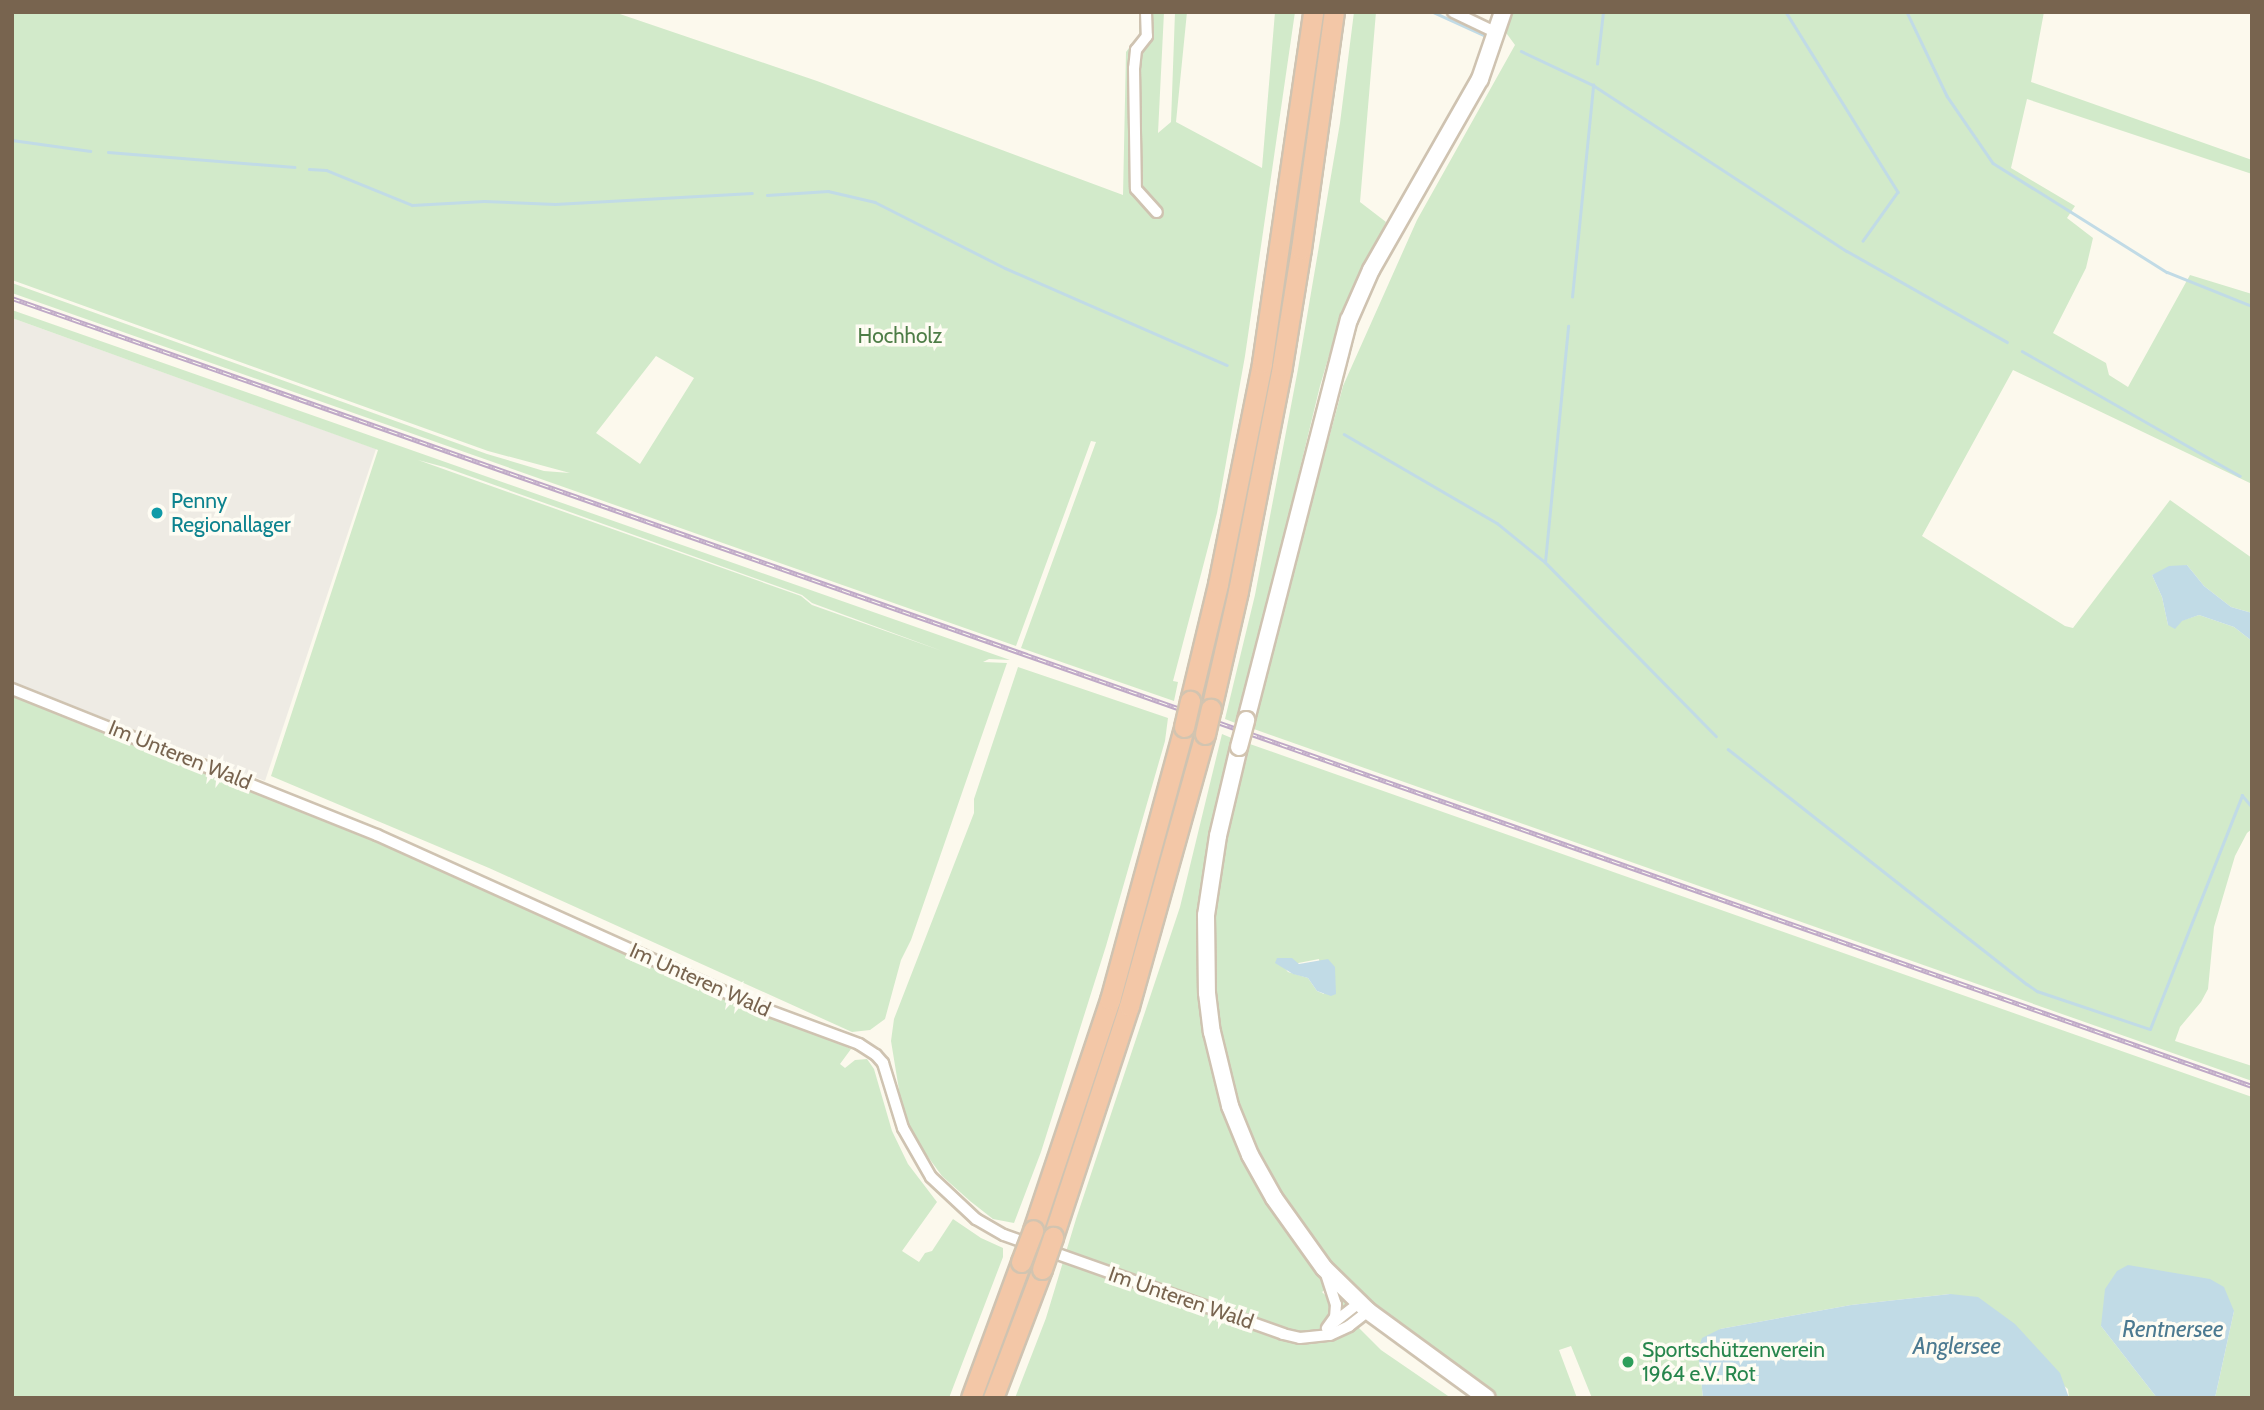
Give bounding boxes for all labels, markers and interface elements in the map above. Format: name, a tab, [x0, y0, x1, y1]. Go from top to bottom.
park label: Hochholz	[858, 323, 942, 349]
place label: Penny Regionallager	[171, 488, 291, 538]
marker: Penny Regionallager	[149, 505, 165, 521]
street label: Im Unteren Wald	[105, 715, 255, 795]
street label: Im Unteren Wald	[626, 938, 774, 1022]
street label: Im Unteren Wald	[1105, 1261, 1257, 1335]
water label: Rentnersee	[2122, 1315, 2224, 1343]
water label: Anglersee	[1913, 1332, 2001, 1360]
place label: Sportschützenverein 1964 e.V. Rot	[1642, 1337, 1825, 1387]
marker: Sportschützenverein 1964 e.V. Rot	[1620, 1354, 1636, 1370]

